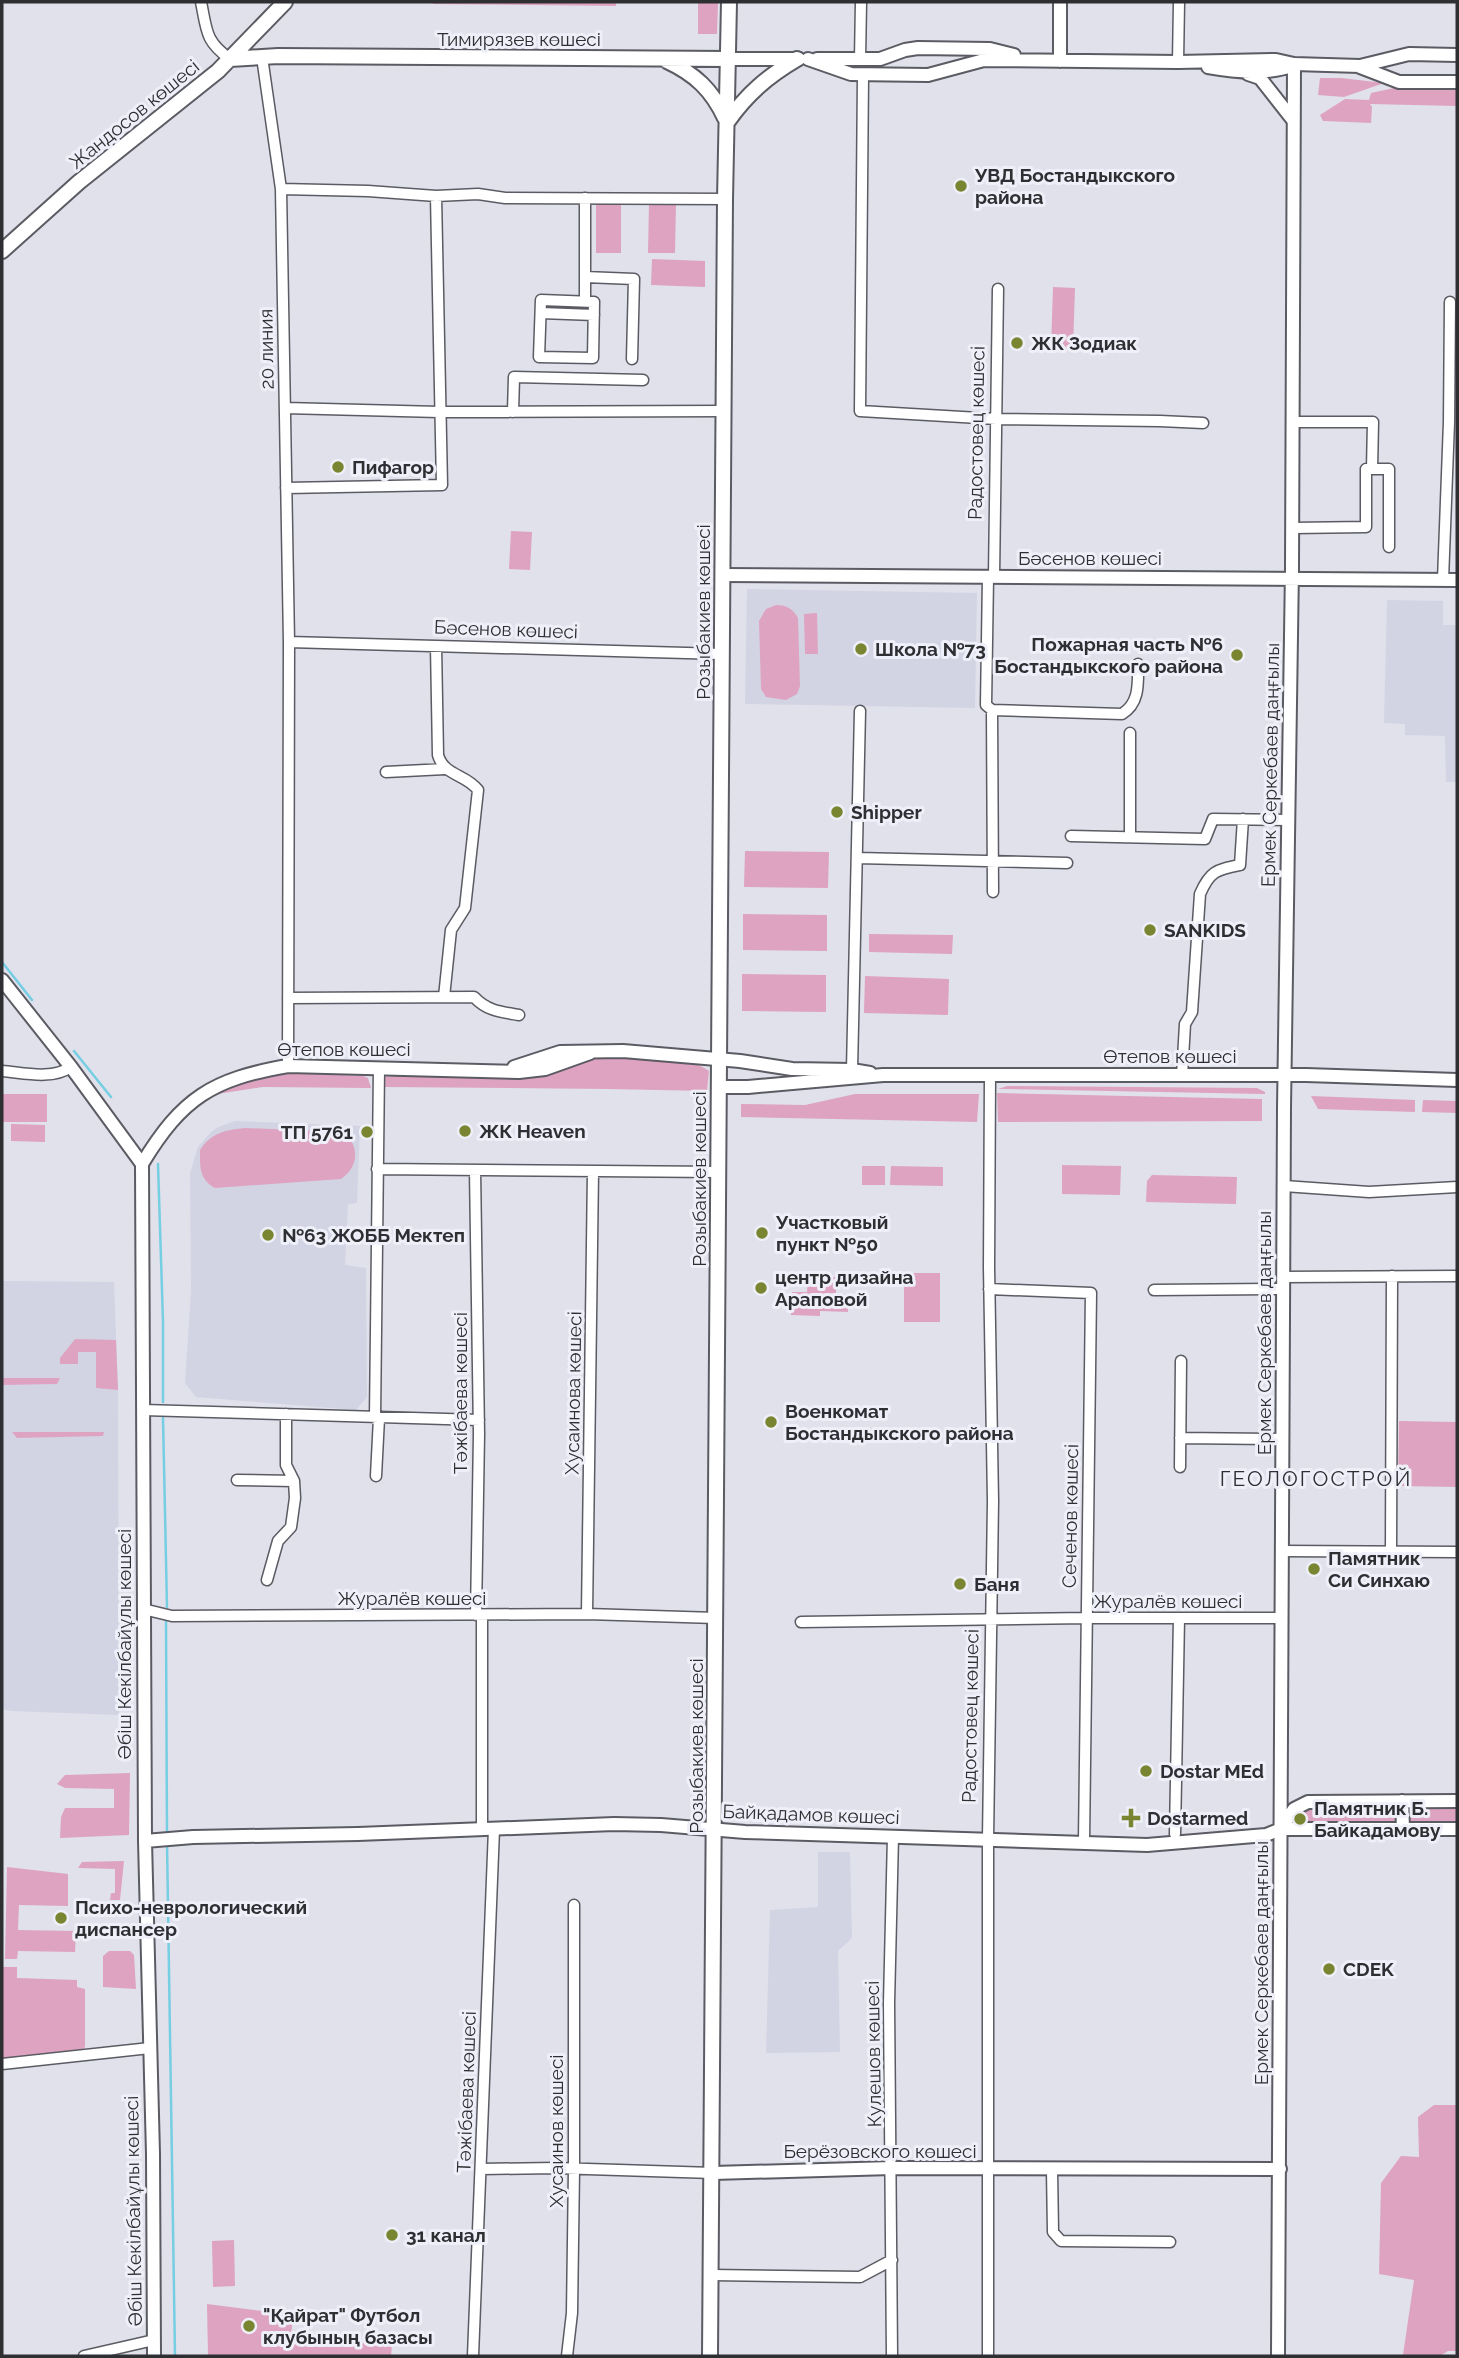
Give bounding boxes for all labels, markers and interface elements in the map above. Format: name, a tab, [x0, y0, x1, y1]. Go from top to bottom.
street label: Тимирязев көшесі	[437, 28, 601, 50]
street label: Жандосов көшесі	[65, 55, 203, 173]
place label: УВД Бостандыкского района	[974, 164, 1175, 208]
marker: УВД Бостандыкского района	[953, 178, 969, 194]
street label: 20 линия	[254, 308, 278, 390]
place label: ЖК Зодиак	[1031, 332, 1137, 354]
marker: ЖК Зодиак	[1009, 335, 1025, 351]
street label: Радостовец көшесі	[963, 346, 989, 520]
place label: Пифагор	[352, 456, 434, 478]
marker: Пифагор	[330, 459, 346, 475]
street label: Розыбакиев көшесі	[692, 524, 714, 700]
street label: Бәсенов көшесі	[1018, 547, 1162, 569]
street label: Бәсенов көшесі	[434, 615, 578, 643]
place label: Пожарная часть №6 Бостандыкского района	[994, 633, 1223, 677]
place label: Школа №73	[875, 638, 986, 660]
marker: Школа №73	[853, 641, 869, 657]
street label: Ермек Серкебаев даңғылы	[1257, 643, 1283, 887]
marker: Пожарная часть №6 Бостандыкского района	[1229, 647, 1245, 663]
place label: Shipper	[851, 801, 922, 823]
marker: Shipper	[829, 804, 845, 820]
place label: SANKIDS	[1164, 919, 1246, 941]
marker: SANKIDS	[1142, 922, 1158, 938]
street label: Өтепов көшесі	[277, 1038, 411, 1060]
street label: Өтепов көшесі	[1103, 1045, 1237, 1067]
street label: Розыбакиев көшесі	[688, 1091, 710, 1267]
place label: ЖК Heaven	[479, 1120, 586, 1142]
place label: ТП 5761	[281, 1121, 353, 1143]
marker: ЖК Heaven	[457, 1123, 473, 1139]
marker: ТП 5761	[359, 1124, 375, 1140]
place label: Участковый пункт №50	[775, 1211, 888, 1255]
street label: Ермек Серкебаев даңғылы	[1253, 1211, 1275, 1455]
place label: №63 ЖОББ Мектеп	[282, 1224, 465, 1246]
marker: Участковый пункт №50	[754, 1225, 770, 1241]
marker: №63 ЖОББ Мектеп	[260, 1227, 276, 1243]
place label: центр дизайна Араповой	[775, 1266, 914, 1310]
marker: центр дизайна Араповой	[753, 1280, 769, 1296]
street label: Хусаинова көшесі	[561, 1311, 585, 1475]
street label: Тәжібаева көшесі	[449, 1312, 471, 1474]
place label: Военкомат Бостандыкского района	[785, 1400, 1014, 1444]
marker: Военкомат Бостандыкского района	[763, 1414, 779, 1430]
street label: Сеченов көшесі	[1058, 1444, 1082, 1588]
district label: ГЕОЛОГОСТРОЙ	[1220, 1466, 1412, 1491]
street label: Әбіш Кекілбайұлы көшесі	[113, 1529, 135, 1759]
place label: Памятник Си Синхаю	[1328, 1547, 1430, 1591]
marker: Памятник Си Синхаю	[1306, 1561, 1322, 1577]
place label: Баня	[974, 1573, 1020, 1595]
marker: Баня	[952, 1576, 968, 1592]
street label: Журалёв көшесі	[338, 1587, 486, 1609]
street label: Журалёв көшесі	[1094, 1590, 1242, 1612]
street label: Радостовец көшесі	[957, 1629, 983, 1803]
street label: Розыбакиев көшесі	[685, 1658, 707, 1834]
place label: Dostar MEd	[1160, 1760, 1264, 1782]
marker: Dostar MEd	[1138, 1763, 1154, 1779]
place label: Памятник Б. Байкадамову	[1314, 1797, 1441, 1841]
street label: Байқадамов көшесі	[722, 1800, 900, 1828]
place label: Dostarmed	[1147, 1807, 1248, 1829]
marker: Dostarmed	[1121, 1808, 1141, 1828]
marker: Памятник Б. Байкадамову	[1292, 1811, 1308, 1827]
street label: Ермек Серкебаев даңғылы	[1250, 1841, 1272, 2085]
place label: Психо-неврологический диспансер	[75, 1896, 307, 1940]
marker: Психо-неврологический диспансер	[53, 1910, 69, 1926]
place label: CDEK	[1343, 1958, 1394, 1980]
marker: CDEK	[1321, 1961, 1337, 1977]
street label: Кулешов көшесі	[861, 1980, 885, 2128]
street label: Тәжібаева көшесі	[452, 2011, 480, 2173]
street label: Хусаинов көшесі	[545, 2055, 567, 2207]
street label: Әбіш Кекілбайұлы көшесі	[120, 2096, 146, 2326]
street label: Берёзовского көшесі	[783, 2140, 977, 2162]
place label: 31 канал	[406, 2224, 486, 2246]
marker: 31 канал	[384, 2227, 400, 2243]
place label: "Қайрат" Футбол клубының базасы	[263, 2304, 433, 2348]
marker: "Қайрат" Футбол клубының базасы	[241, 2318, 257, 2334]

